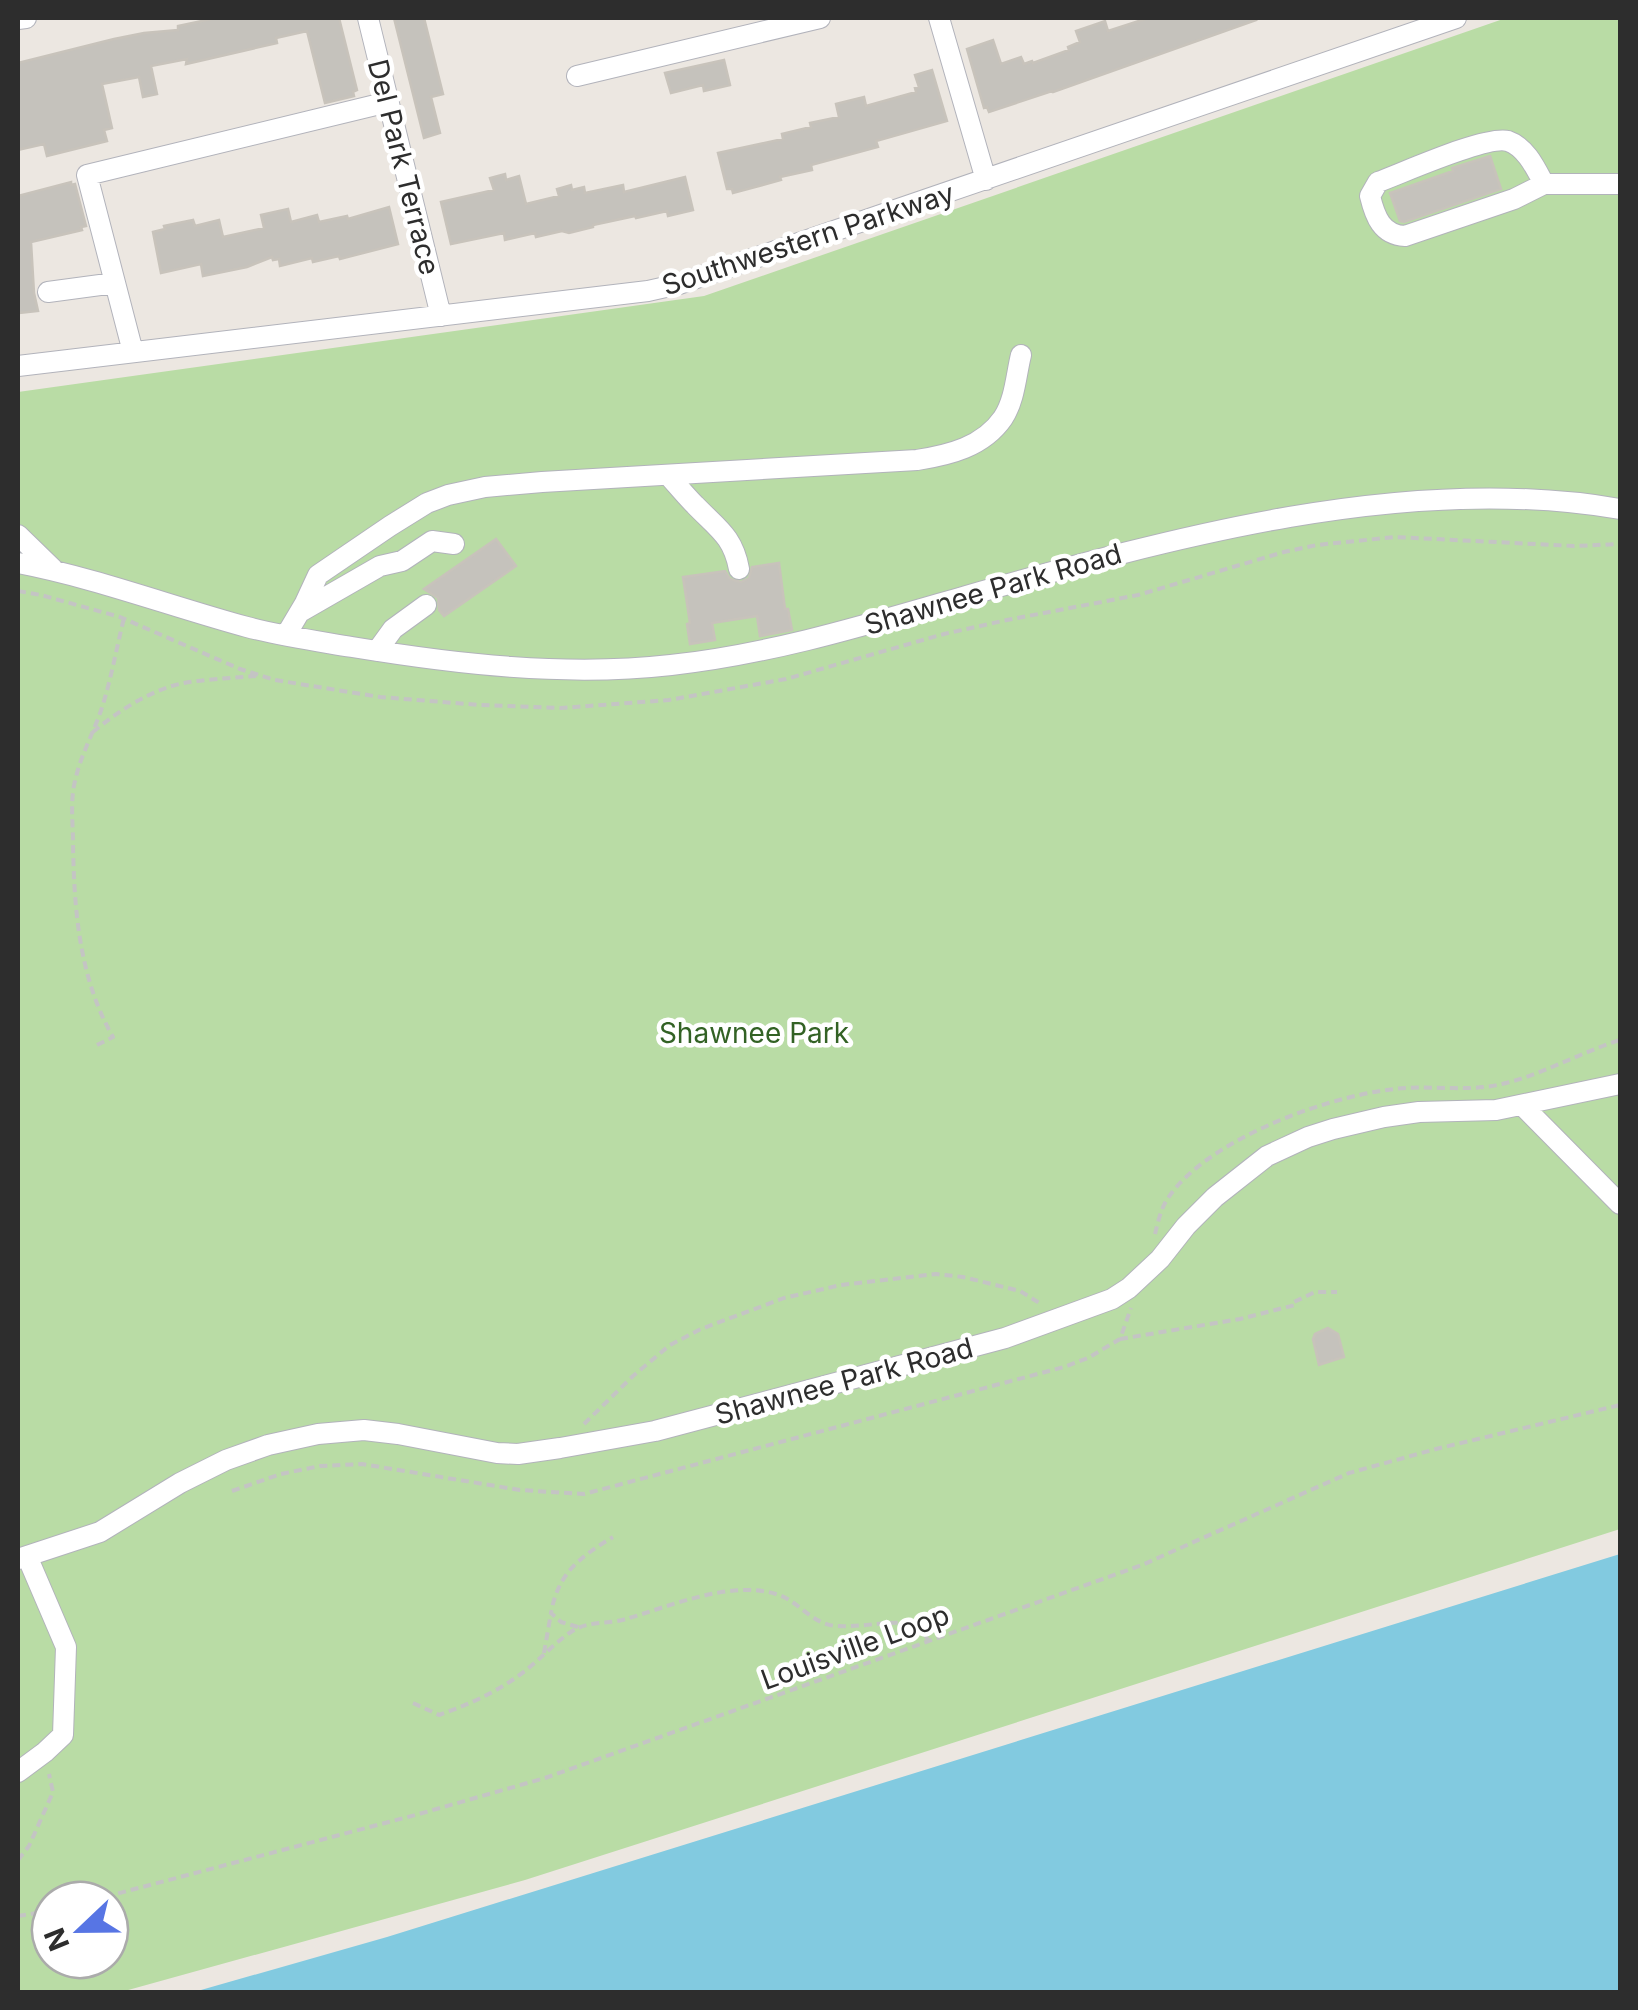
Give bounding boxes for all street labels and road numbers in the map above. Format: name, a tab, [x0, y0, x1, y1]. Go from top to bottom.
street label: Del Park Terrace	[361, 56, 447, 278]
street label: Southwestern Parkway	[658, 176, 958, 302]
street label: Shawnee Park Road	[861, 536, 1125, 642]
street label: Shawnee Park Road	[711, 1330, 977, 1432]
street label: Louisville Loop	[756, 1597, 954, 1697]

